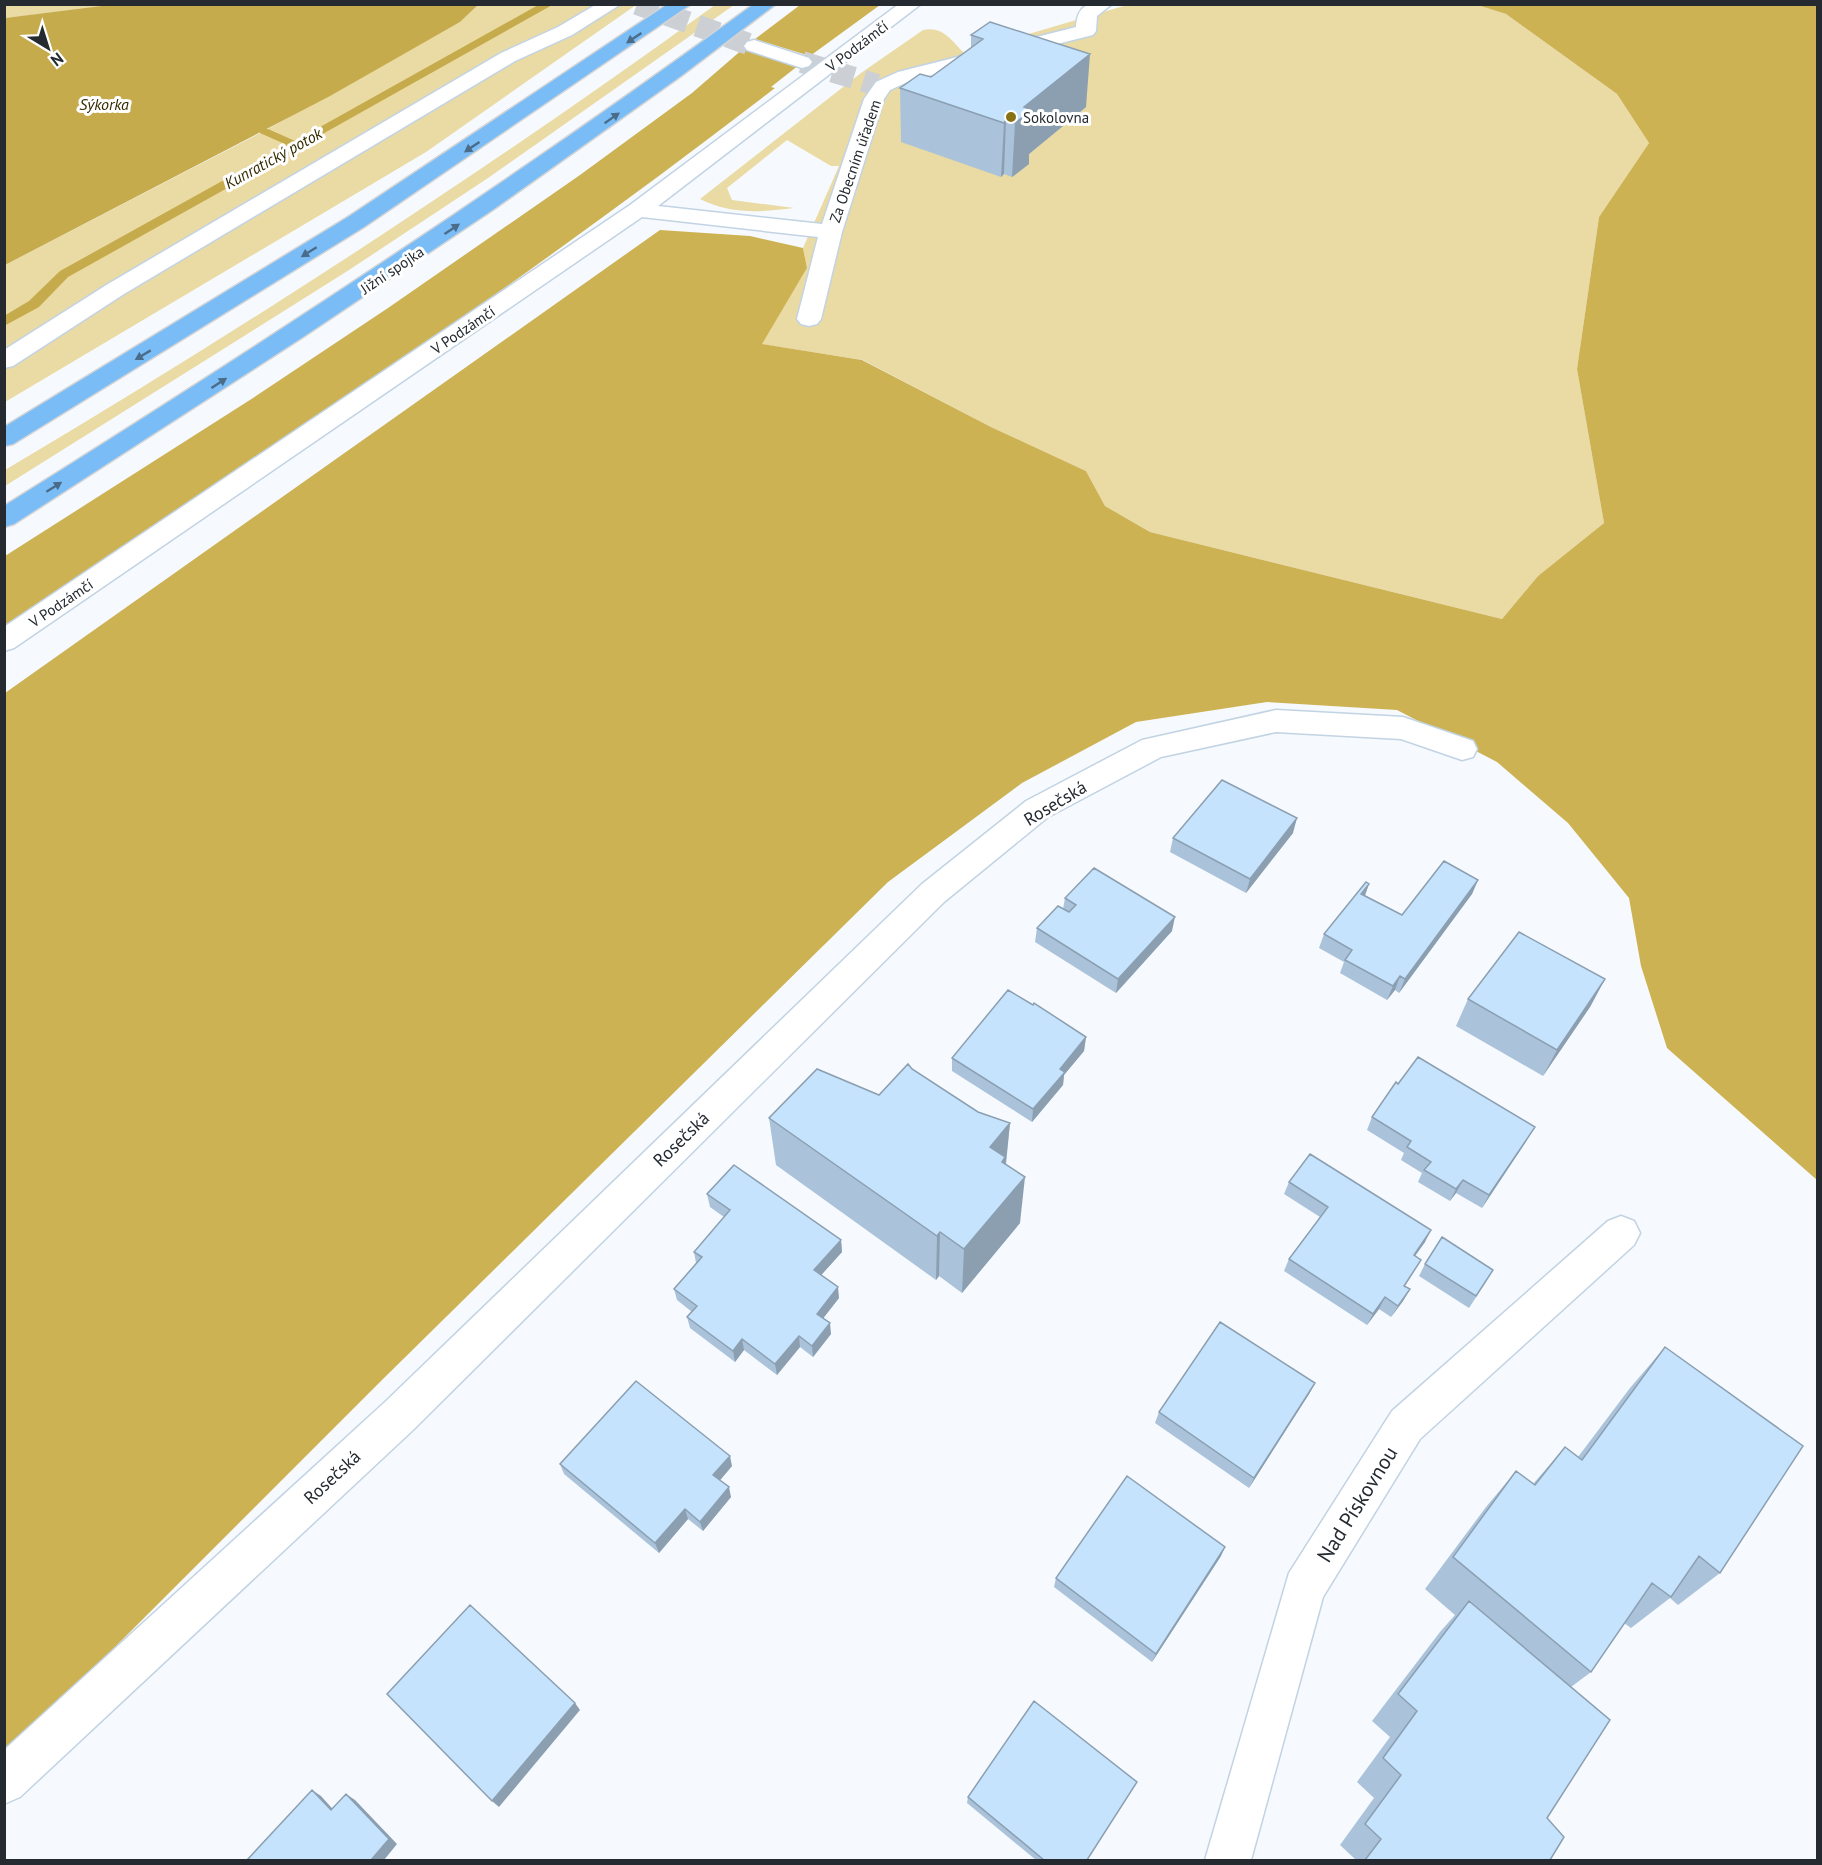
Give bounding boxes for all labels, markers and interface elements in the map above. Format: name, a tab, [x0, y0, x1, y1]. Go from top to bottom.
street label: V Podzámčí	[821, 16, 892, 76]
north arrow	[18, 18, 78, 78]
one-way arrow	[627, 32, 643, 44]
text: N	[47, 49, 68, 71]
water label: Sýkorka	[79, 94, 129, 114]
street label: Za Obecním úřadem	[825, 97, 885, 225]
place label: Sokolovna	[1023, 108, 1089, 127]
marker: Sokolovna	[1004, 110, 1018, 124]
one-way arrow	[604, 112, 620, 124]
water label: Kunratický potok	[221, 123, 326, 193]
one-way arrow	[464, 141, 481, 152]
one-way arrow	[444, 224, 460, 235]
street label: Jižní spojka	[356, 242, 427, 299]
one-way arrow	[300, 247, 317, 258]
street label: V Podzámčí	[427, 302, 499, 359]
one-way arrow	[135, 349, 151, 360]
one-way arrow	[211, 377, 227, 388]
one-way arrow	[46, 481, 62, 492]
street label: V Podzámčí	[25, 575, 97, 632]
street label: Rosečská	[1019, 775, 1091, 831]
street label: Rosečská	[648, 1107, 714, 1171]
street label: Nad Pískovnou	[1311, 1441, 1403, 1567]
street label: Rosečská	[299, 1445, 365, 1509]

